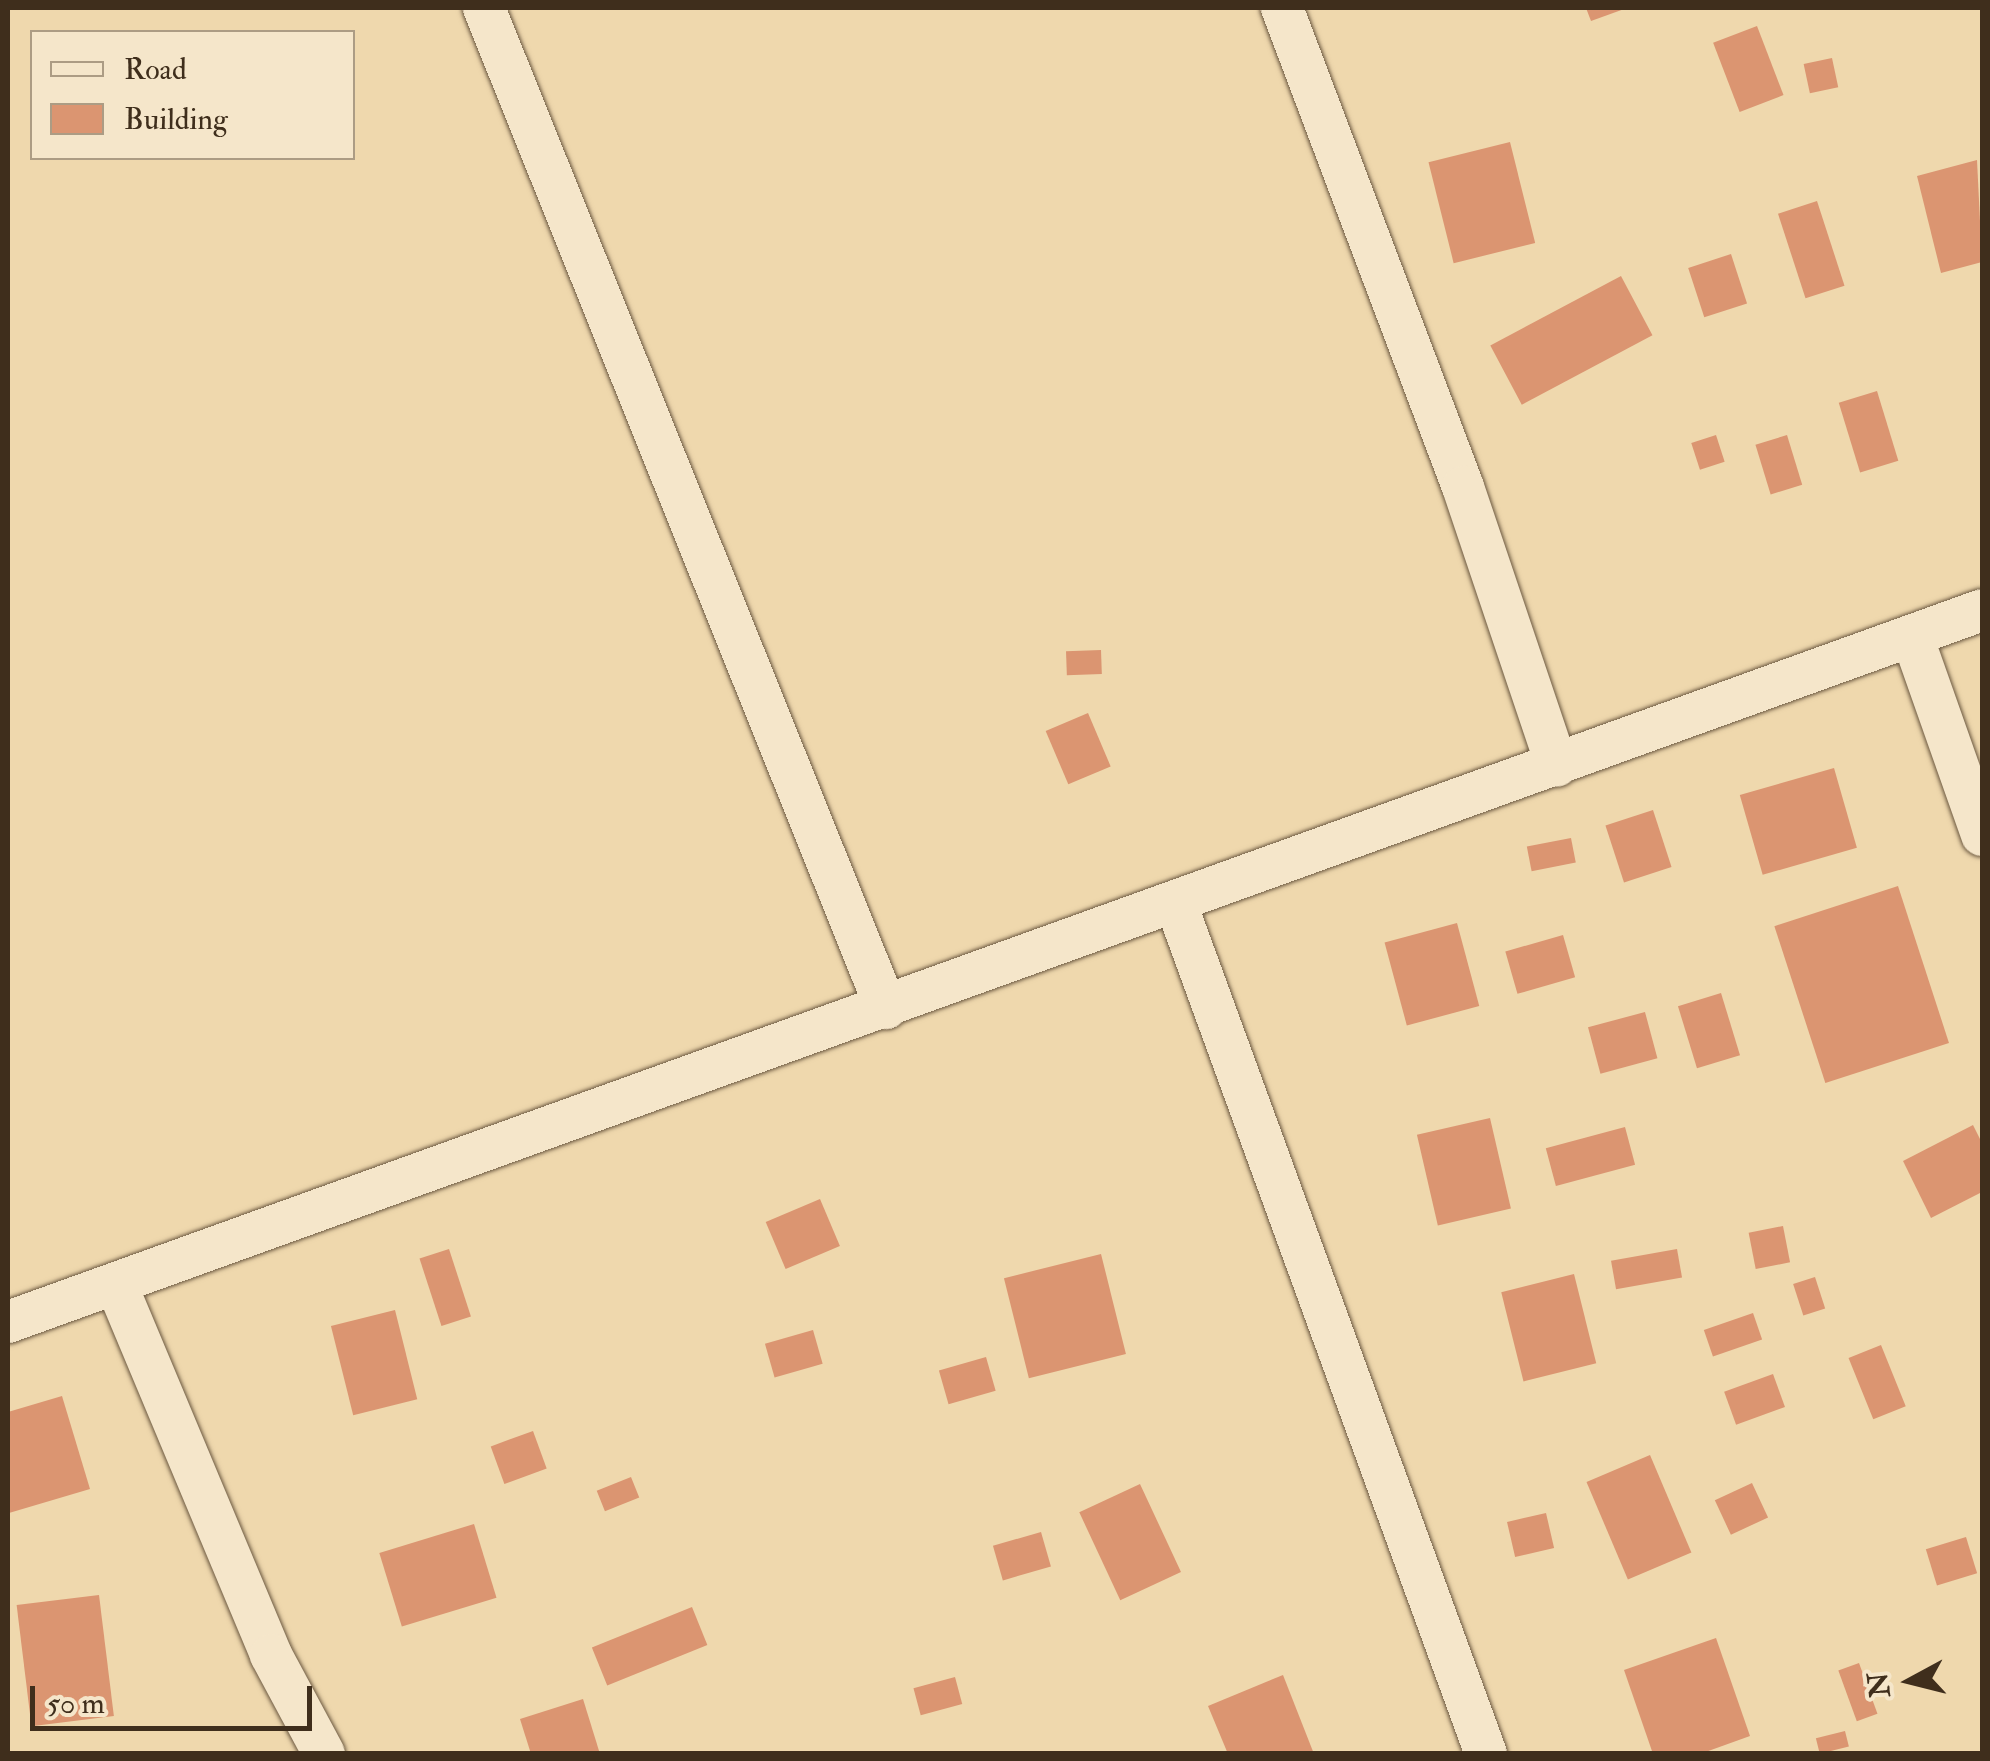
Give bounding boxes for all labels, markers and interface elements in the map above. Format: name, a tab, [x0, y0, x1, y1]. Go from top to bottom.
legend	[30, 30, 355, 160]
text: Road	[124, 51, 187, 88]
text: Building	[124, 101, 228, 138]
north arrow	[1860, 1631, 1960, 1731]
scale bar	[35, 1666, 318, 1728]
text: N	[1861, 1670, 1899, 1699]
text: 50 m	[47, 1685, 105, 1722]

